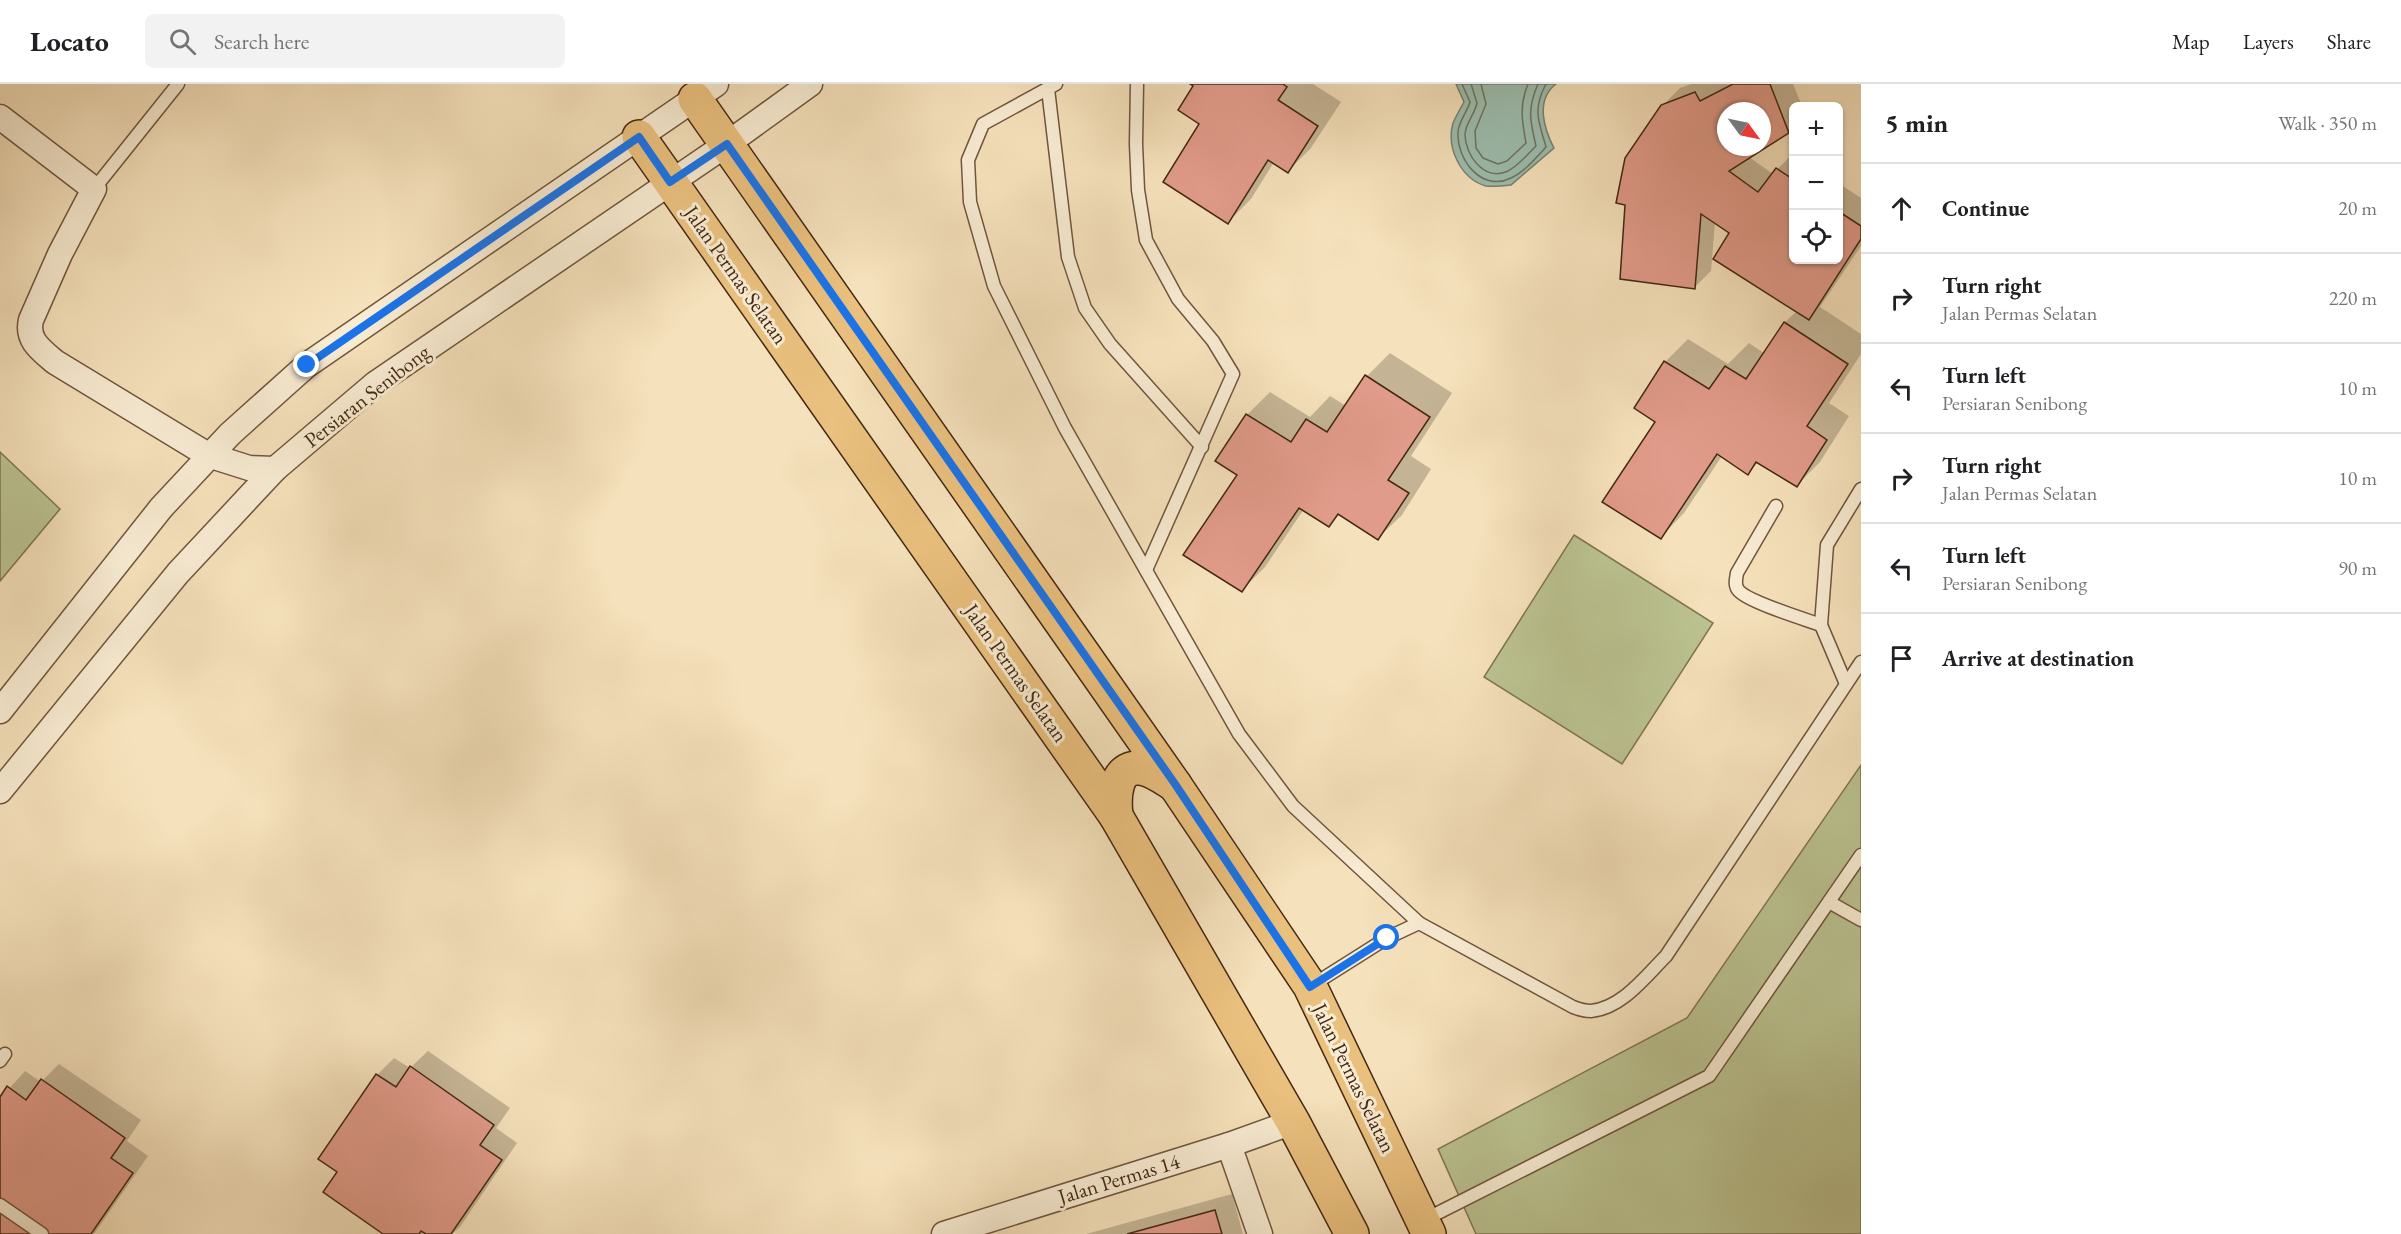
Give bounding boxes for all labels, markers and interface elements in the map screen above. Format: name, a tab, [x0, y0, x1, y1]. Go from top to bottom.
search box	[145, 14, 565, 68]
text: Locato	[30, 23, 109, 59]
icon: search	[166, 25, 199, 58]
text: Search here	[214, 27, 309, 56]
text: Map	[2172, 28, 2210, 55]
text: Layers	[2243, 28, 2294, 55]
text: Share	[2327, 28, 2371, 55]
north arrow	[1717, 102, 1771, 156]
map controls	[1789, 102, 1843, 264]
button: +	[1789, 102, 1843, 156]
text: 5 min	[1885, 106, 1948, 140]
text: Walk · 350 m	[2278, 110, 2377, 136]
button: −	[1789, 156, 1843, 210]
icon: ahead	[1885, 192, 1918, 225]
text: Continue	[1942, 194, 2029, 223]
text: 20 m	[2338, 195, 2377, 221]
street label: Jalan Permas Selatan	[677, 199, 794, 349]
button: locate	[1789, 210, 1843, 264]
text: Turn right	[1942, 271, 2041, 300]
icon: right	[1885, 282, 1918, 315]
text: 220 m	[2329, 285, 2377, 311]
text: Jalan Permas Selatan	[1942, 300, 2097, 326]
street label: Persiaran Senibong	[298, 338, 436, 453]
route end	[293, 351, 319, 377]
text: Turn left	[1942, 361, 2026, 390]
icon: left	[1885, 372, 1918, 405]
text: 10 m	[2338, 375, 2377, 401]
text: Persiaran Senibong	[1942, 390, 2087, 416]
text: Turn right	[1942, 451, 2041, 480]
icon: right	[1885, 462, 1918, 495]
text: 10 m	[2338, 465, 2377, 491]
text: Jalan Permas Selatan	[1942, 480, 2097, 506]
text: Turn left	[1942, 541, 2026, 570]
icon: left	[1885, 552, 1918, 585]
text: 90 m	[2338, 555, 2377, 581]
text: Persiaran Senibong	[1942, 570, 2087, 596]
street label: Jalan Permas Selatan	[957, 597, 1074, 747]
icon: arrive	[1885, 642, 1918, 675]
text: Arrive at destination	[1942, 644, 2134, 673]
route start	[1373, 924, 1399, 950]
street label: Jalan Permas Selatan	[1306, 997, 1402, 1157]
street label: Jalan Permas 14	[1053, 1147, 1184, 1210]

